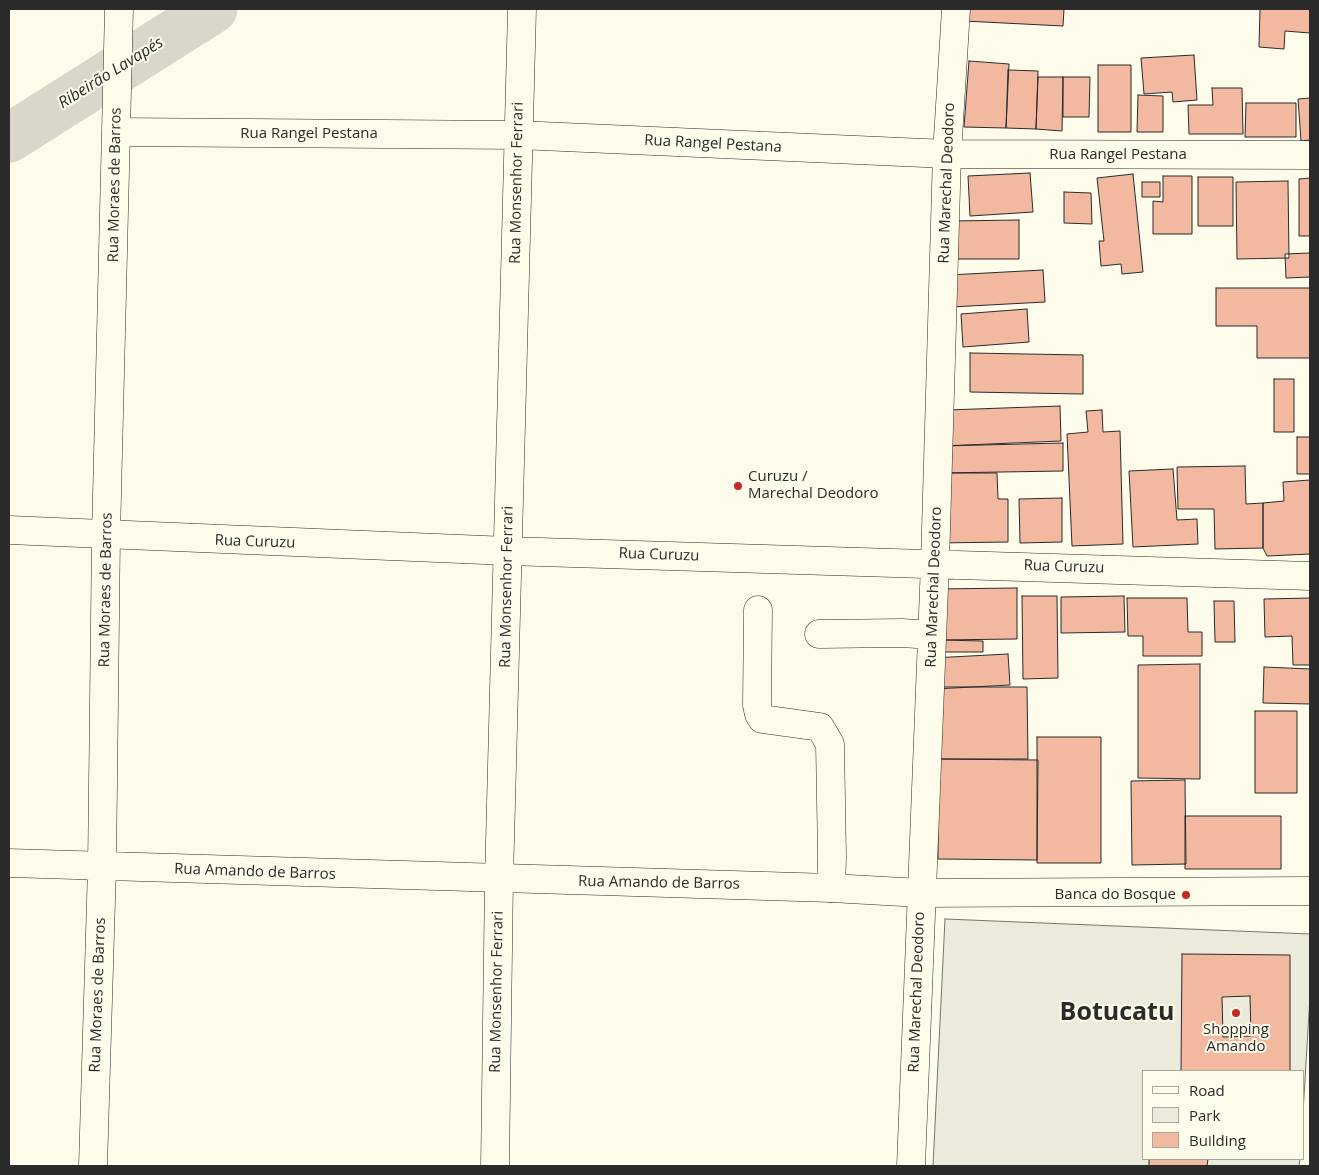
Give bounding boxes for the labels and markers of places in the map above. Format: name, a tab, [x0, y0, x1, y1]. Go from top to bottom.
place label: Curuzu / Marechal Deodoro	[748, 468, 878, 503]
marker: Curuzu / Marechal Deodoro	[732, 480, 744, 492]
place label: Banca do Bosque	[1055, 886, 1176, 904]
marker: Banca do Bosque	[1180, 889, 1192, 901]
marker: Shopping Amando	[1230, 1007, 1242, 1019]
place label: Shopping Amando	[1203, 1021, 1269, 1056]

